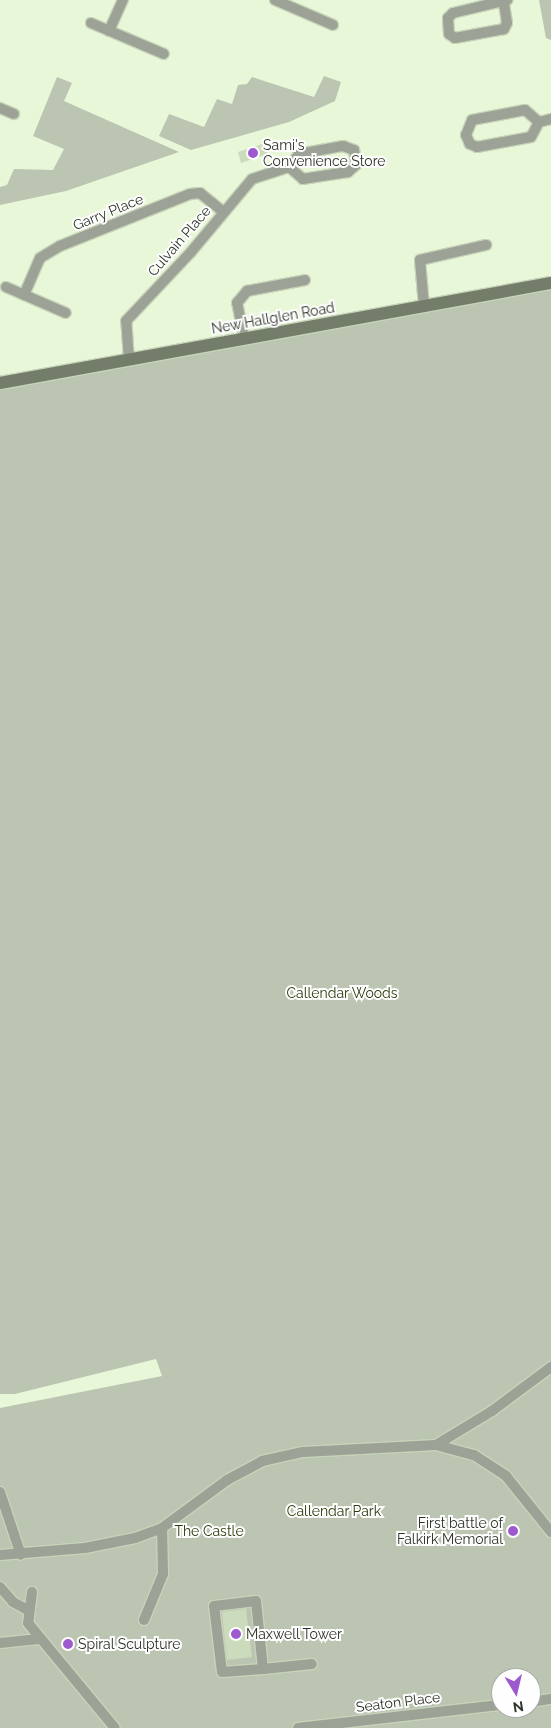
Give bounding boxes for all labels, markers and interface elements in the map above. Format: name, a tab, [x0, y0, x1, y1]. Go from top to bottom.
place label: Sami's Convenience Store	[263, 137, 386, 170]
marker: Sami's Convenience Store	[247, 147, 259, 159]
street label: Garry Place	[70, 190, 146, 234]
street label: Culvain Place	[144, 203, 214, 279]
street label: New Hallglen Road	[210, 299, 336, 337]
park label: Callendar Woods	[286, 985, 398, 1001]
park label: Callendar Park	[287, 1503, 381, 1519]
place label: First battle of Falkirk Memorial	[397, 1515, 503, 1548]
park label: The Castle	[174, 1523, 244, 1539]
marker: First battle of Falkirk Memorial	[507, 1525, 519, 1537]
place label: Maxwell Tower	[246, 1626, 343, 1642]
marker: Maxwell Tower	[230, 1628, 242, 1640]
place label: Spiral Sculpture	[78, 1636, 181, 1652]
marker: Spiral Sculpture	[62, 1638, 74, 1650]
north arrow	[491, 1668, 541, 1718]
street label: Seaton Place	[355, 1688, 441, 1716]
text: N	[512, 1698, 525, 1716]

